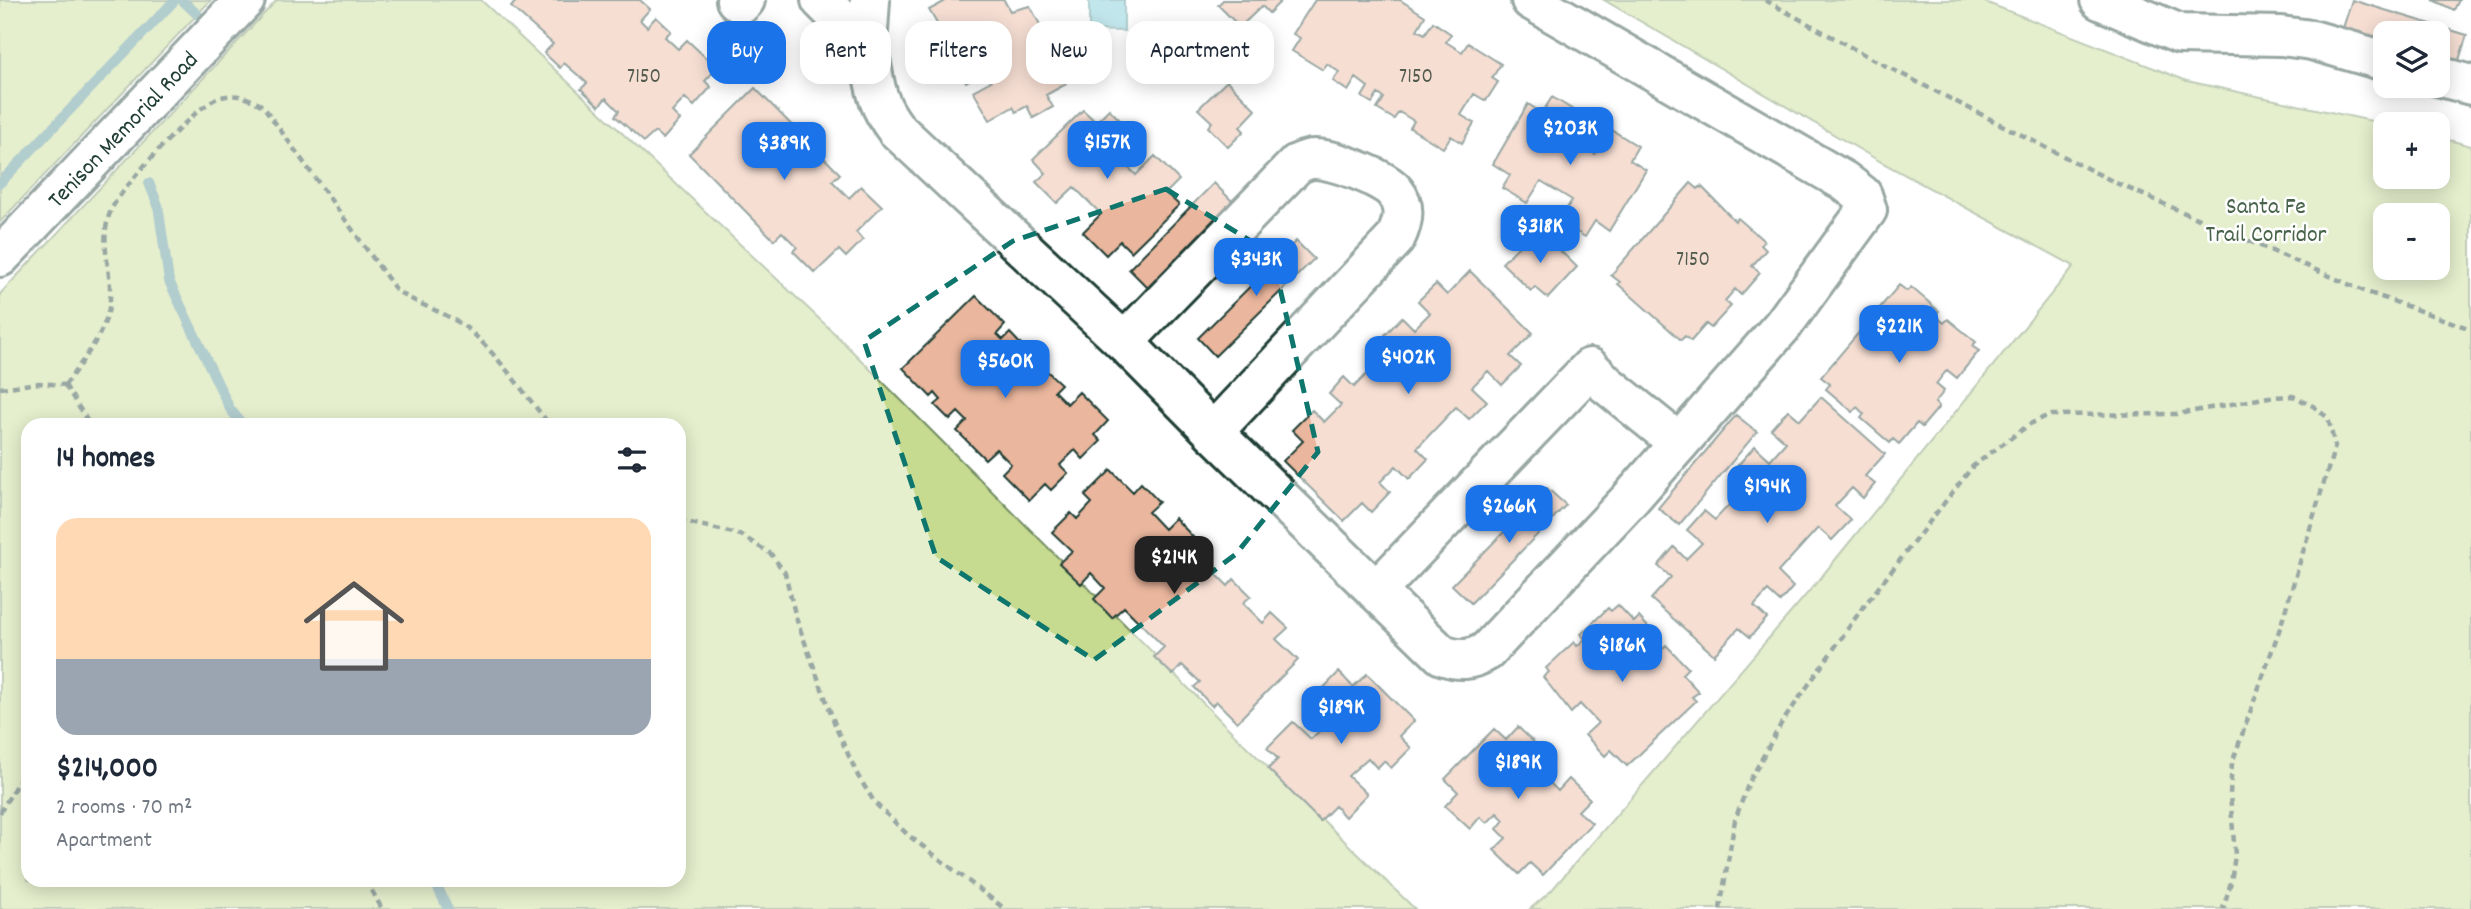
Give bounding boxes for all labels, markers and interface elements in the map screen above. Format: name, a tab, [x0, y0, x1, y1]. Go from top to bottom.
chip: Buy	[707, 21, 786, 84]
chip: Rent	[800, 21, 891, 84]
chip: Filters	[905, 21, 1012, 84]
chip: New	[1026, 21, 1112, 84]
chip: Apartment	[1126, 21, 1274, 84]
map controls	[2373, 21, 2450, 280]
button: layers	[2373, 21, 2450, 98]
street label: Tenison Memorial Road	[41, 45, 208, 217]
house number: 7150	[627, 63, 661, 93]
house number: 7150	[1399, 63, 1433, 93]
pin: $203K	[1521, 108, 1619, 167]
button: +	[2373, 112, 2450, 189]
text: $203K	[1542, 113, 1598, 146]
pin: $389K	[735, 122, 833, 182]
pin: $157K	[1058, 122, 1156, 181]
text: $157K	[1084, 127, 1130, 160]
text: $389K	[758, 128, 810, 161]
park label: Santa Fe Trail Corridor	[2206, 191, 2327, 253]
button: −	[2373, 203, 2450, 280]
pin: $318K	[1491, 205, 1589, 265]
text: $318K	[1517, 211, 1563, 244]
pin: $343K	[1207, 238, 1305, 298]
text: $343K	[1230, 244, 1282, 277]
house number: 7150	[1676, 246, 1710, 276]
pin: $221K	[1850, 306, 1948, 365]
text: $221K	[1875, 311, 1923, 344]
pin: $402K	[1359, 336, 1457, 396]
pin: $560K	[956, 340, 1054, 400]
text: $402K	[1381, 342, 1435, 375]
text: $560K	[977, 346, 1033, 379]
text: 14 homes	[56, 439, 155, 482]
icon: filters	[613, 441, 651, 479]
pin: $194K	[1718, 466, 1816, 525]
text: $194K	[1743, 471, 1791, 504]
pin: $266K	[1460, 486, 1558, 545]
text: $266K	[1482, 491, 1536, 524]
pin: $214K	[1125, 536, 1223, 596]
text: $214K	[1151, 542, 1197, 575]
icon: home	[291, 563, 417, 689]
pin: $186K	[1573, 624, 1671, 684]
text: $186K	[1598, 630, 1646, 663]
pin: $189K	[1292, 686, 1390, 746]
text: $189K	[1317, 692, 1365, 725]
pin: $189K	[1469, 742, 1567, 801]
text: $189K	[1494, 747, 1542, 780]
text: $214,000	[56, 749, 158, 792]
text: 2 rooms · 70 m²	[56, 792, 192, 825]
text: Apartment	[56, 825, 152, 858]

